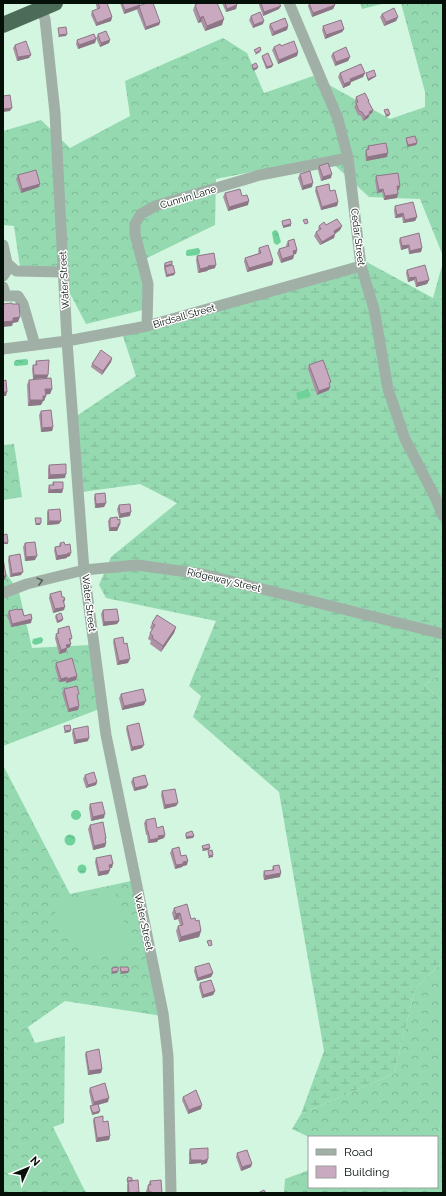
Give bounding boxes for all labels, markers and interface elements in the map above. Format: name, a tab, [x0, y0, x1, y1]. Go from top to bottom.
street label: Cunnin Lane	[159, 183, 217, 211]
street label: Cedar Street	[349, 208, 367, 267]
street label: Water Street	[57, 250, 71, 309]
street label: Birdsall Street	[152, 302, 217, 330]
street label: Ridgeway Street	[186, 566, 263, 594]
street label: Water Street	[80, 574, 98, 633]
one-way arrow	[36, 577, 43, 586]
street label: Water Street	[133, 892, 156, 952]
legend	[308, 1136, 438, 1188]
text: Road	[344, 1145, 373, 1159]
north arrow	[8, 1148, 48, 1188]
text: N	[27, 1154, 42, 1169]
text: Building	[344, 1165, 390, 1179]

